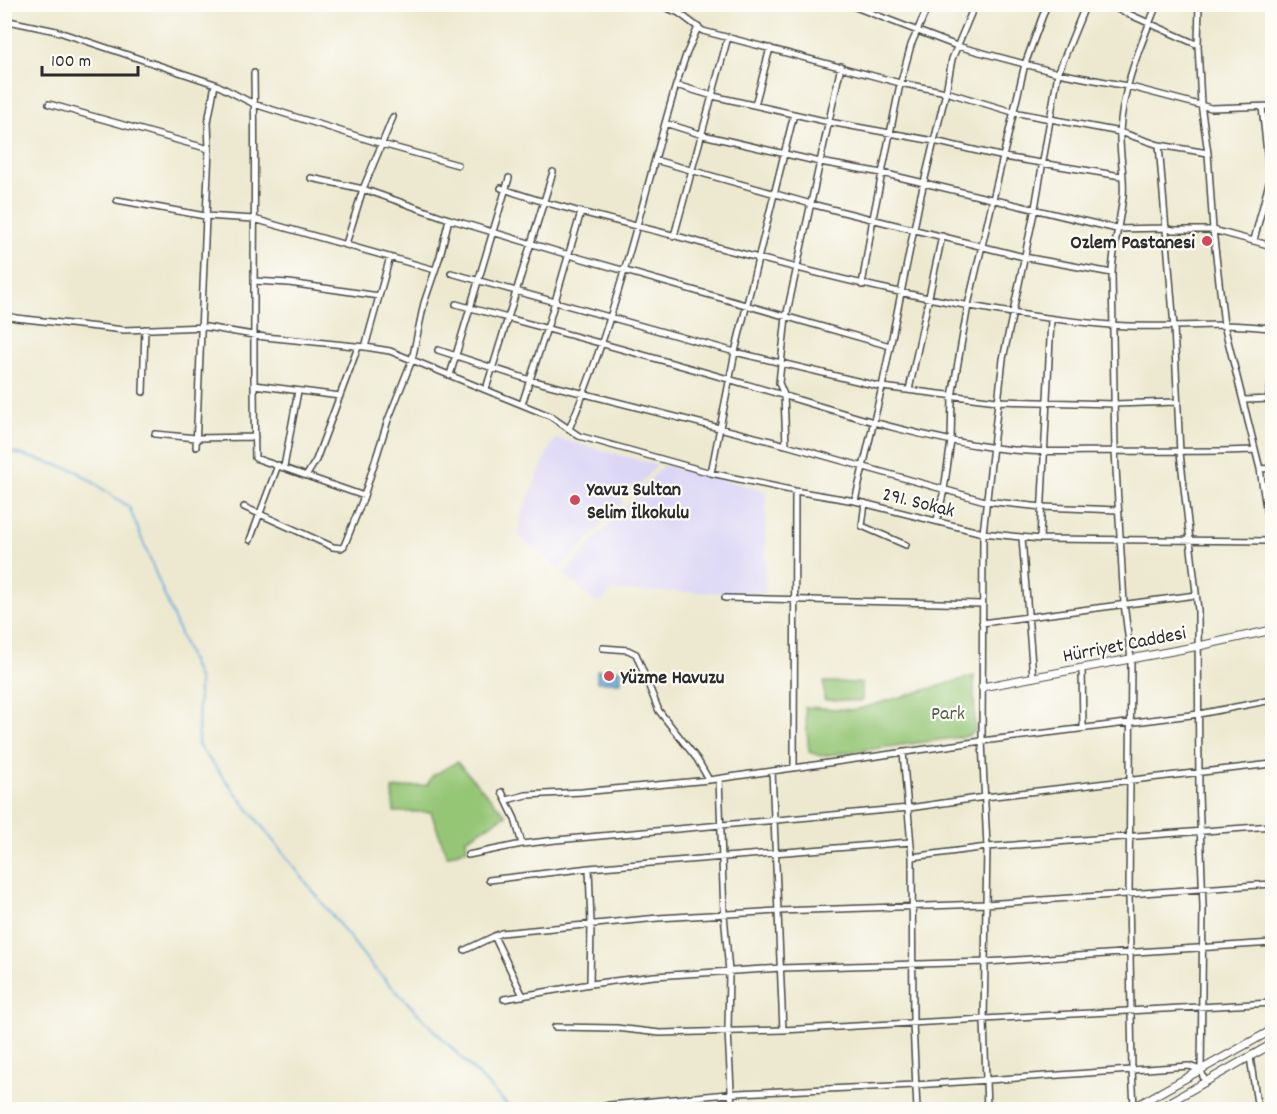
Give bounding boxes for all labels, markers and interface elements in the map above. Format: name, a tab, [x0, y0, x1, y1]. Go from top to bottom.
scale bar	[42, 39, 138, 77]
text: 100 m	[51, 50, 91, 75]
place label: Ozlem Pastanesi	[1070, 230, 1195, 258]
marker: Ozlem Pastanesi	[1200, 234, 1214, 248]
place label: Yavuz Sultan Selim İlkokulu	[586, 477, 689, 528]
street label: 291. Sokak	[879, 481, 957, 526]
marker: Yavuz Sultan Selim İlkokulu	[568, 493, 582, 507]
street label: Hürriyet Caddesi	[1060, 620, 1189, 672]
place label: Yüzme Havuzu	[620, 665, 724, 693]
marker: Yüzme Havuzu	[602, 669, 616, 683]
park label: Park	[931, 701, 965, 729]

